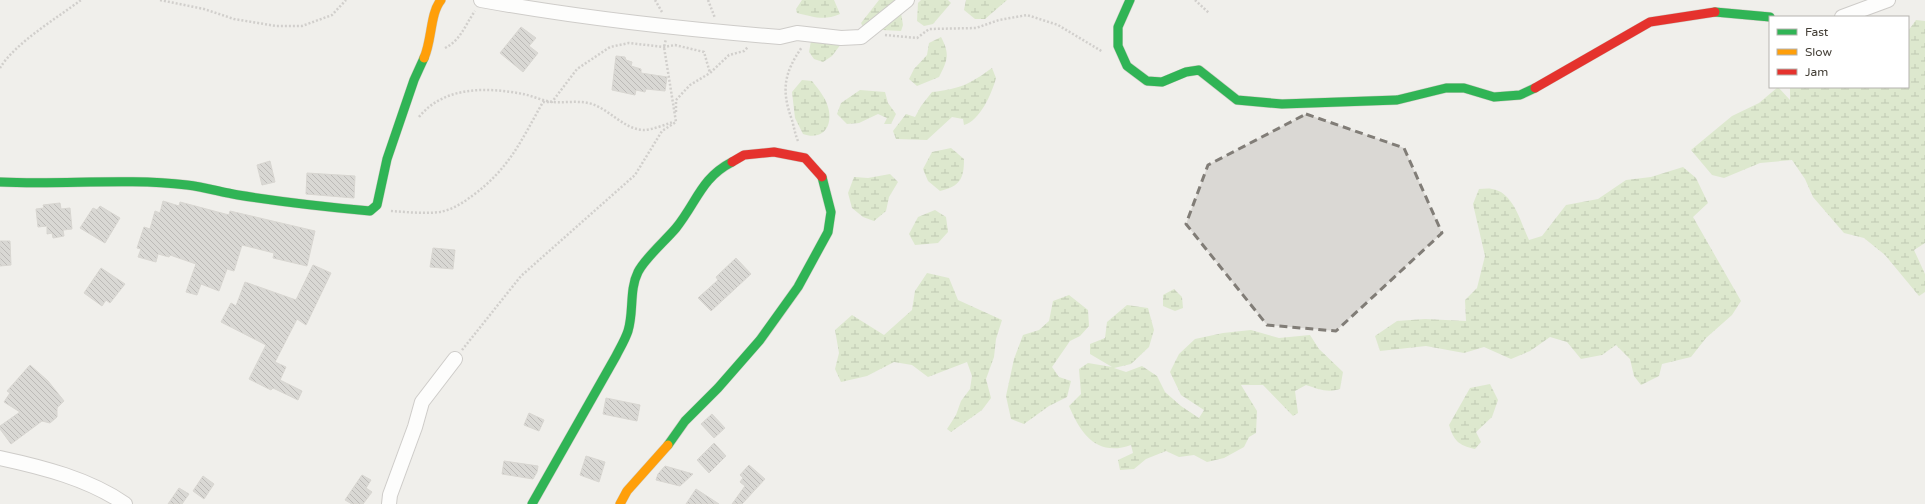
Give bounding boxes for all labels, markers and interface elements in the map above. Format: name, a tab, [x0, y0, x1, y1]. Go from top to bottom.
legend	[1769, 16, 1909, 88]
text: Fast	[1805, 25, 1829, 39]
text: Slow	[1805, 45, 1832, 59]
text: Jam	[1805, 65, 1828, 79]

